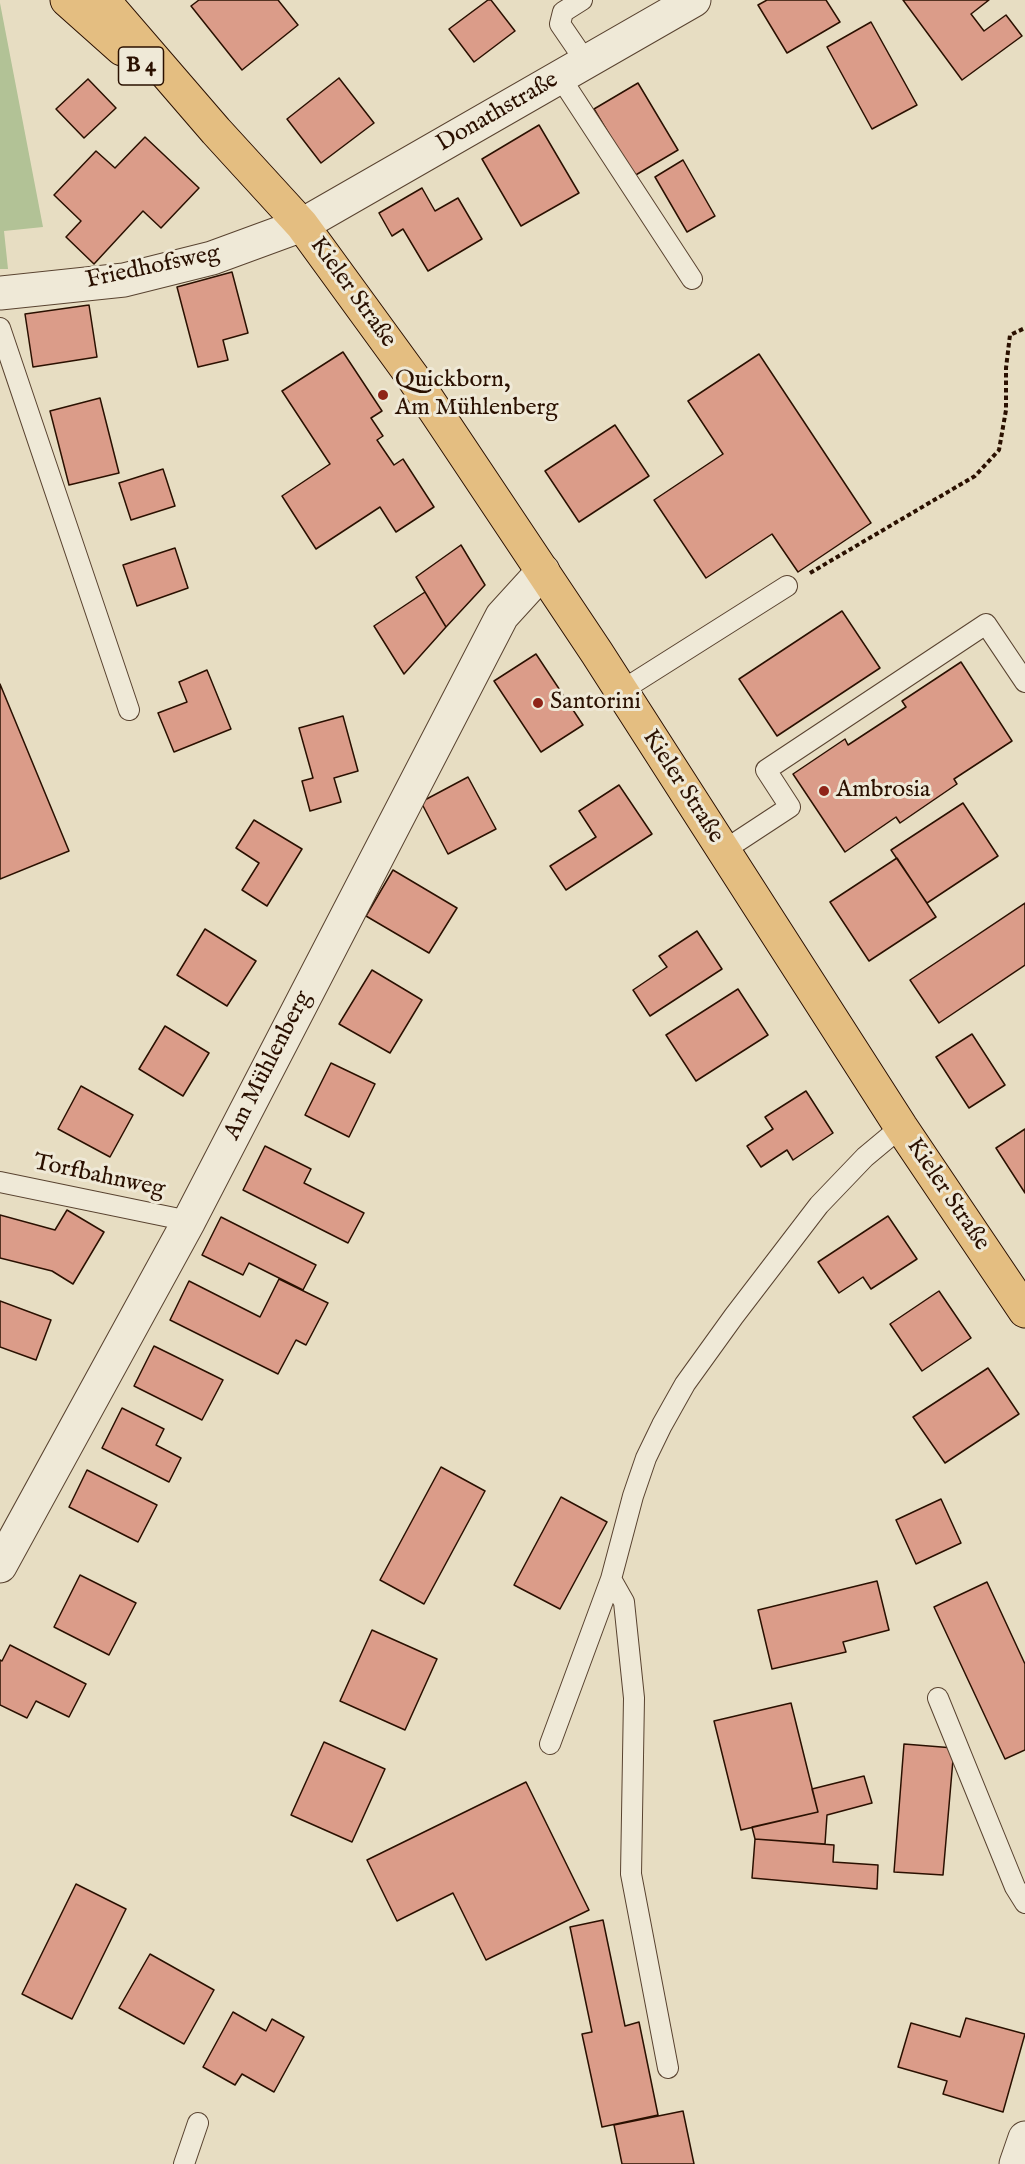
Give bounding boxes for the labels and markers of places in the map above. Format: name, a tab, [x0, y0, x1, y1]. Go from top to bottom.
place label: Quickborn, Am Mühlenberg	[395, 367, 558, 423]
marker: Quickborn, Am Mühlenberg	[376, 388, 390, 402]
place label: Santorini	[550, 689, 641, 717]
marker: Santorini	[531, 696, 545, 710]
place label: Ambrosia	[836, 777, 930, 805]
marker: Ambrosia	[817, 784, 831, 798]

